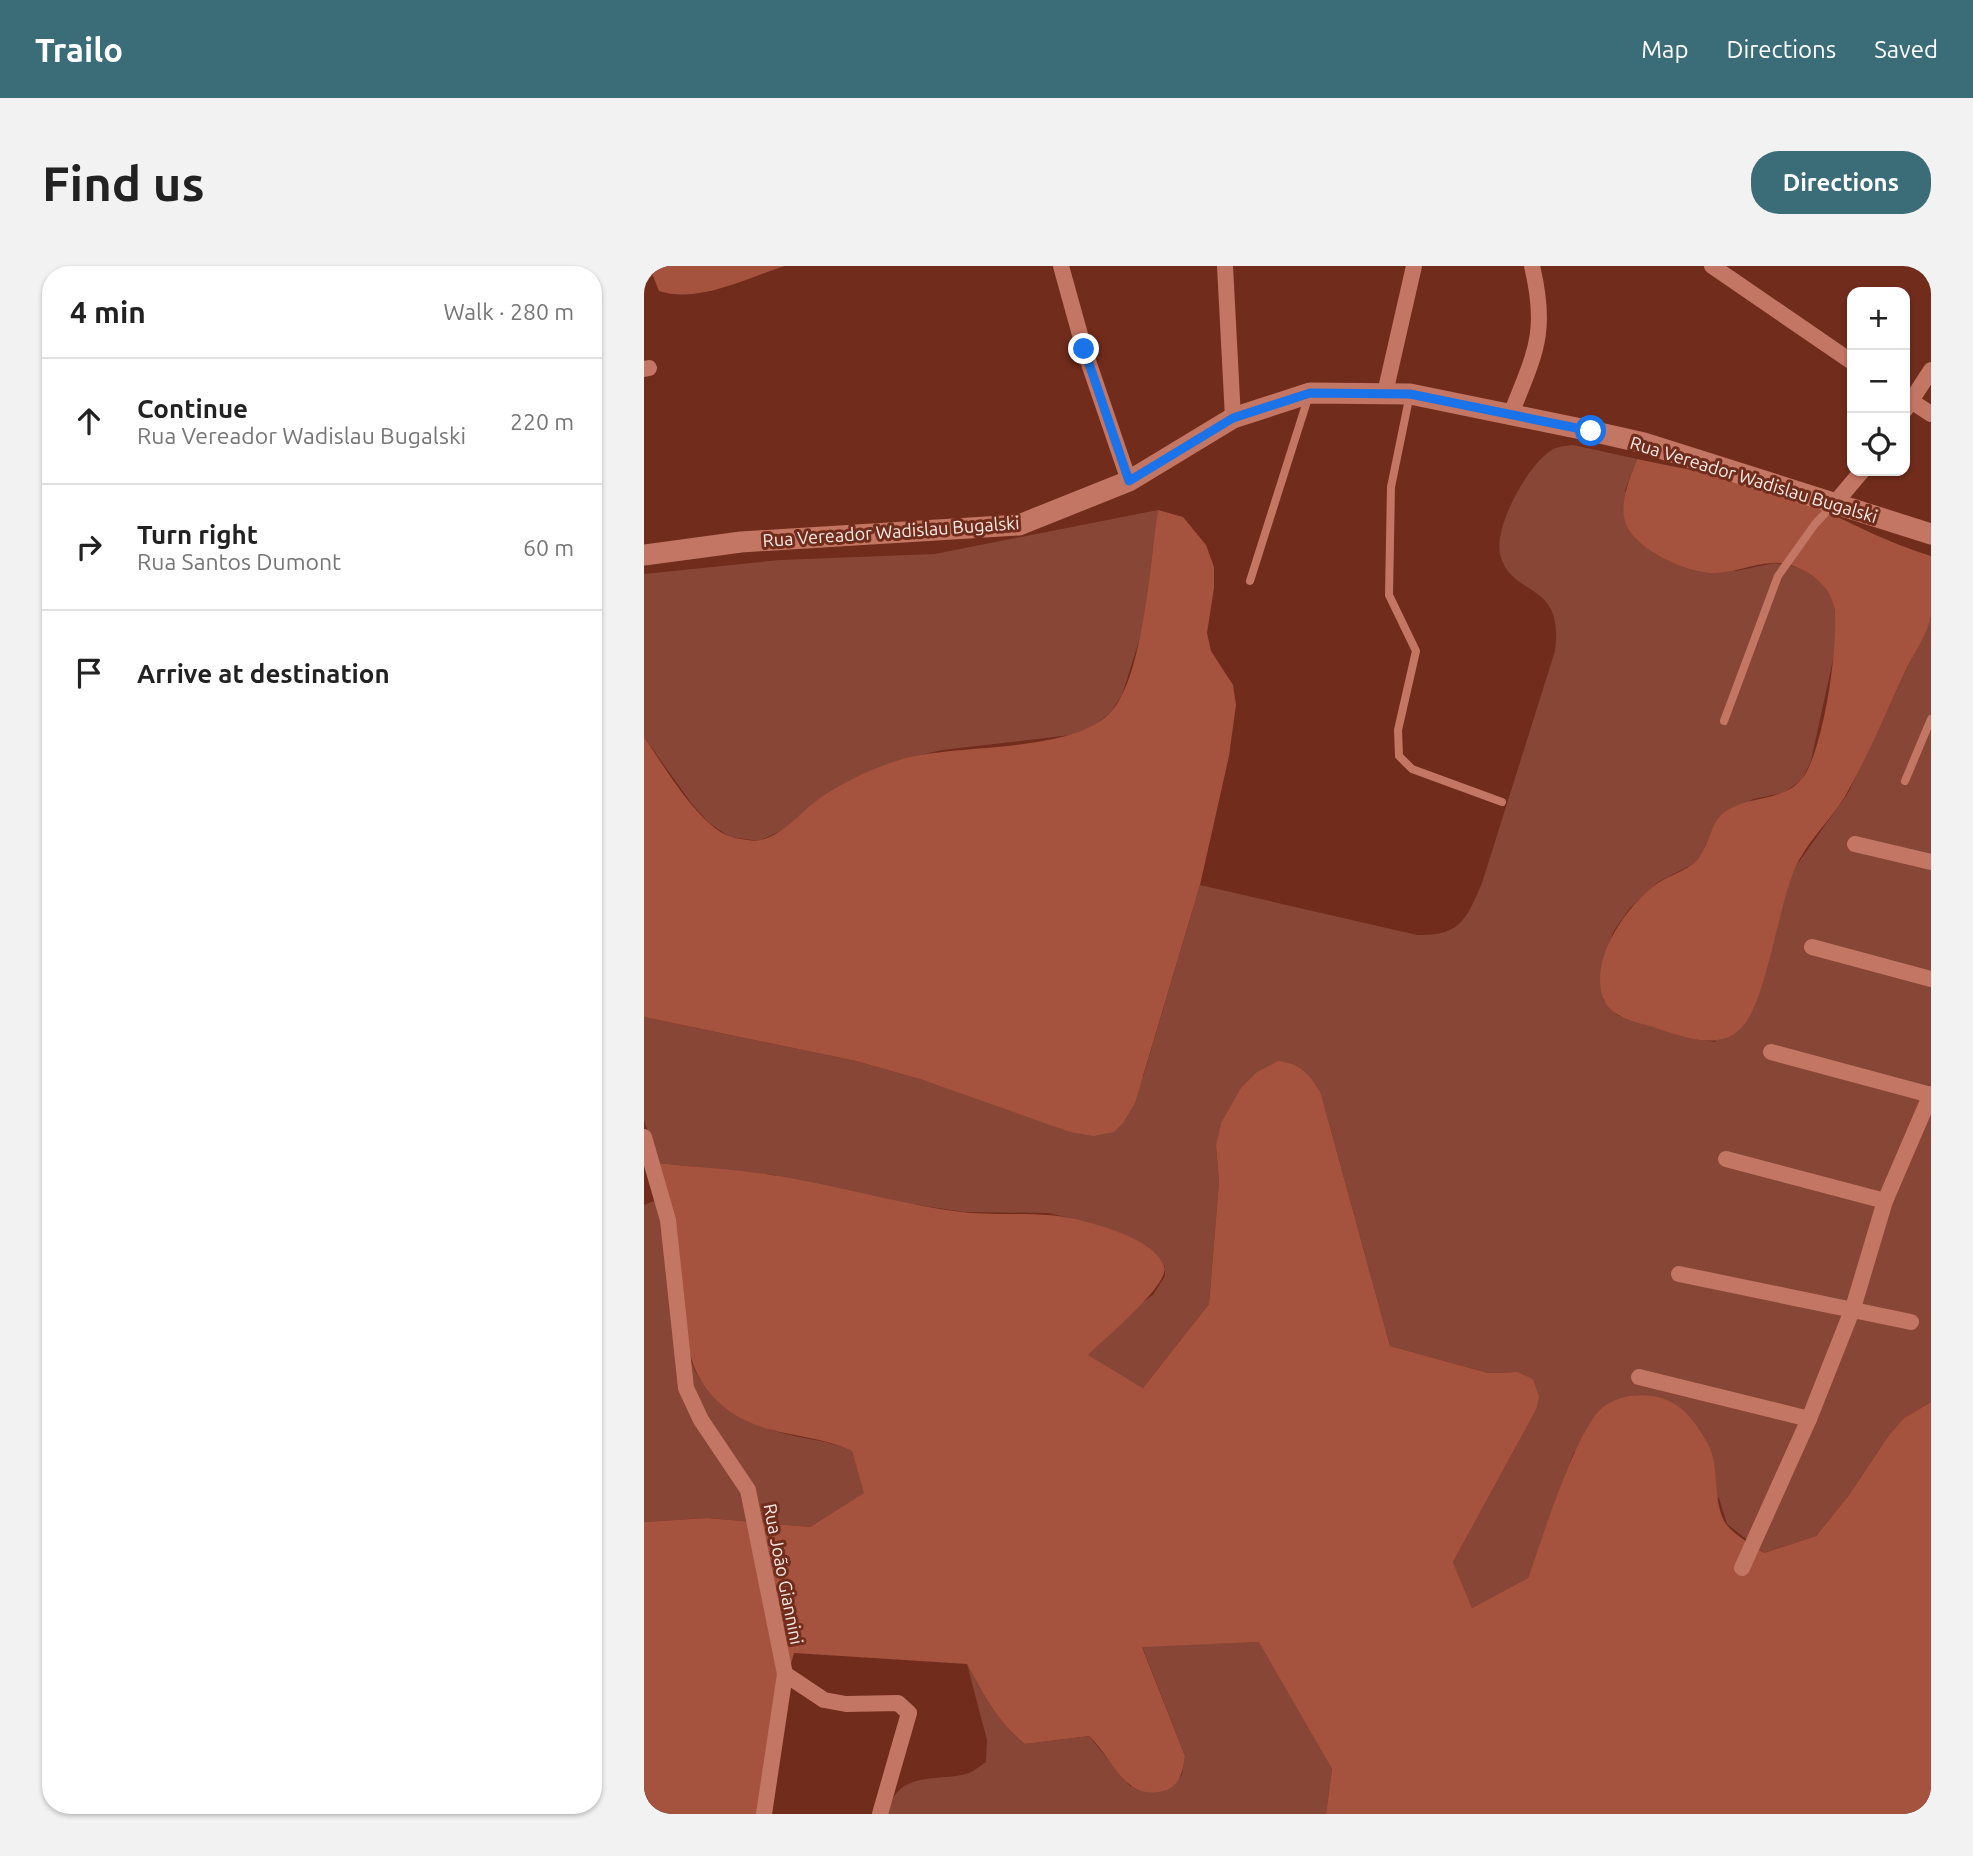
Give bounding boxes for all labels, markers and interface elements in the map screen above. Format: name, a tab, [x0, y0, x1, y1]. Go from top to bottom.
text: Trailo	[35, 31, 123, 68]
text: Map	[1641, 36, 1688, 63]
text: Directions	[1726, 36, 1836, 63]
text: Saved	[1874, 36, 1938, 63]
button: Directions	[1751, 151, 1931, 214]
text: Find us	[42, 155, 205, 210]
map controls	[1847, 287, 1910, 476]
button: +	[1847, 287, 1910, 350]
text: 4 min	[70, 295, 146, 329]
text: Walk · 280 m	[443, 299, 574, 324]
route end	[1068, 333, 1099, 364]
button: −	[1847, 350, 1910, 413]
text: Continue	[137, 394, 248, 423]
icon: ahead	[70, 402, 108, 440]
text: 220 m	[510, 409, 574, 434]
button: locate	[1847, 413, 1910, 476]
route start	[1575, 415, 1606, 446]
text: Rua Vereador Wadislau Bugalski	[137, 423, 466, 448]
street label: Rua Vereador Wadislau Bugalski	[1628, 432, 1880, 526]
street label: Rua Vereador Wadislau Bugalski	[762, 512, 1020, 550]
text: Turn right	[137, 520, 258, 549]
icon: right	[70, 528, 108, 566]
text: 60 m	[523, 535, 574, 560]
text: Rua Santos Dumont	[137, 549, 341, 574]
icon: arrive	[70, 654, 108, 692]
text: Arrive at destination	[137, 659, 390, 688]
street label: Rua João Giannini	[761, 1502, 807, 1646]

